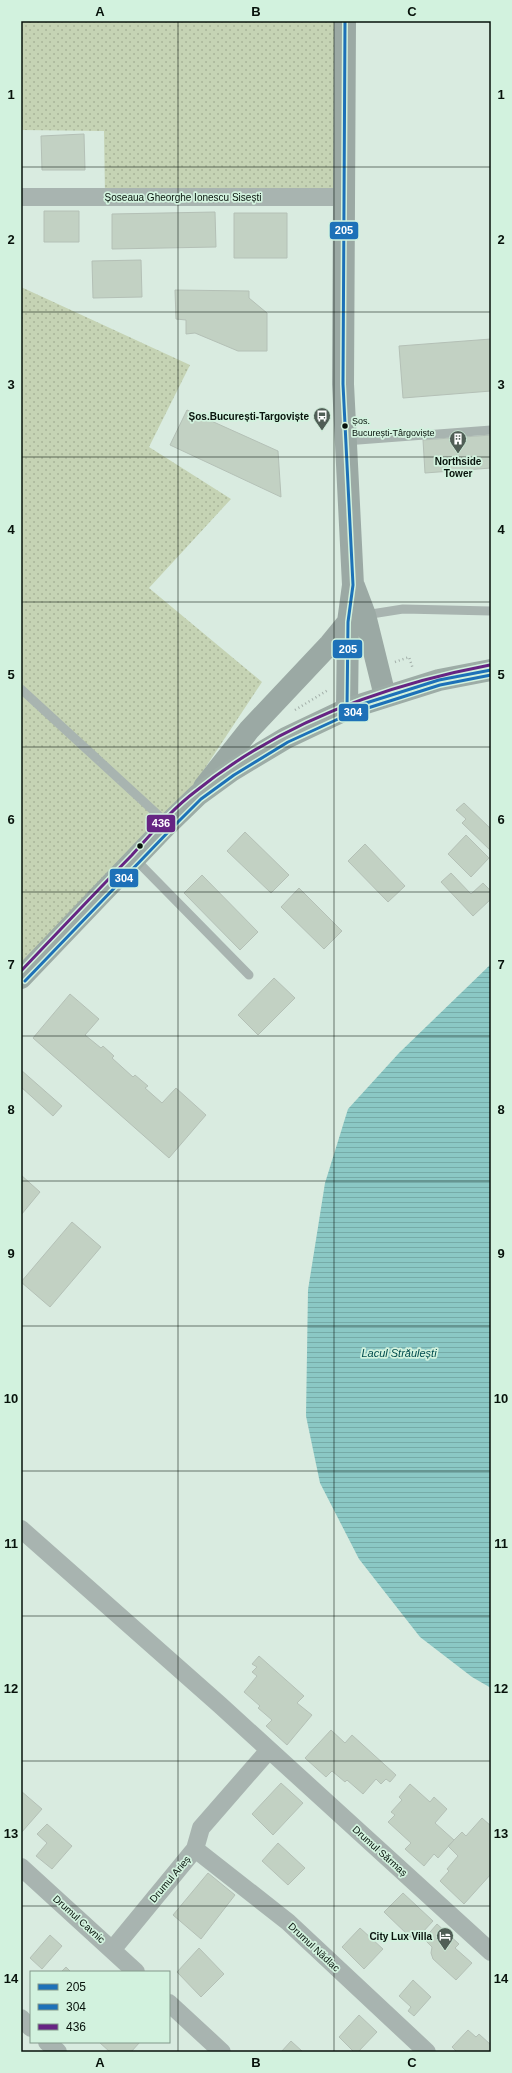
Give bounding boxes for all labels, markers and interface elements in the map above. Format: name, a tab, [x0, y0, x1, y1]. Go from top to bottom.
text: A	[95, 4, 105, 19]
text: B	[251, 4, 261, 19]
text: C	[407, 4, 417, 19]
text: 1	[7, 87, 15, 102]
text: 1	[497, 87, 505, 102]
street label: Șoseaua Gheorghe Ionescu Sisești	[105, 192, 261, 203]
line badge: 205	[329, 221, 359, 240]
text: 205	[335, 224, 353, 236]
text: 2	[7, 232, 15, 247]
text: 2	[497, 232, 505, 247]
text: 3	[7, 377, 15, 392]
text: 3	[497, 377, 505, 392]
bus stop icon: Șos.București-Targoviște	[312, 406, 332, 431]
place label: Șos.București-Targoviște	[189, 411, 309, 422]
place label: Șos. București-Târgoviște	[352, 416, 435, 438]
marker: Șos. București-Târgoviște	[340, 421, 350, 431]
building icon: Northside Tower	[448, 429, 468, 454]
place label: Northside Tower	[435, 456, 482, 479]
text: 4	[7, 522, 15, 537]
text: 4	[497, 522, 505, 537]
line badge: 205	[332, 639, 363, 659]
text: 205	[339, 643, 357, 655]
text: 5	[7, 667, 15, 682]
text: 5	[497, 667, 505, 682]
line badge: 304	[338, 703, 369, 722]
text: 304	[344, 706, 363, 718]
text: 6	[7, 812, 15, 827]
text: 6	[497, 812, 505, 827]
line badge: 436	[146, 814, 176, 833]
text: 436	[152, 817, 170, 829]
unlabelled marker	[135, 841, 145, 851]
line badge: 304	[109, 868, 139, 888]
text: 304	[115, 872, 134, 884]
text: 7	[7, 957, 15, 972]
text: 7	[497, 957, 505, 972]
text: 8	[7, 1102, 15, 1117]
text: 8	[497, 1102, 505, 1117]
text: 9	[7, 1246, 15, 1261]
text: 9	[497, 1246, 505, 1261]
water label: Lacul Străulești	[361, 1347, 437, 1359]
text: 10	[4, 1391, 18, 1406]
text: 10	[494, 1391, 508, 1406]
text: 11	[4, 1536, 18, 1551]
text: 11	[494, 1536, 508, 1551]
text: 12	[4, 1681, 18, 1696]
text: 12	[494, 1681, 508, 1696]
street label: Drumul Sărmaș	[351, 1824, 409, 1878]
text: 13	[4, 1826, 18, 1841]
text: 13	[494, 1826, 508, 1841]
street label: Drumul Arieș	[147, 1854, 193, 1904]
street label: Drumul Cavnic	[51, 1893, 107, 1945]
street label: Drumul Nădlac	[286, 1920, 342, 1974]
hotel icon: City Lux Villa	[435, 1926, 455, 1951]
place label: City Lux Villa	[369, 1931, 432, 1942]
text: 14	[4, 1971, 19, 1986]
legend	[30, 1971, 170, 2043]
text: 14	[494, 1971, 509, 1986]
text: 205	[66, 1980, 86, 1994]
text: 304	[66, 2000, 86, 2014]
text: 436	[66, 2020, 86, 2034]
text: A	[95, 2055, 105, 2070]
text: B	[251, 2055, 261, 2070]
text: C	[407, 2055, 417, 2070]

